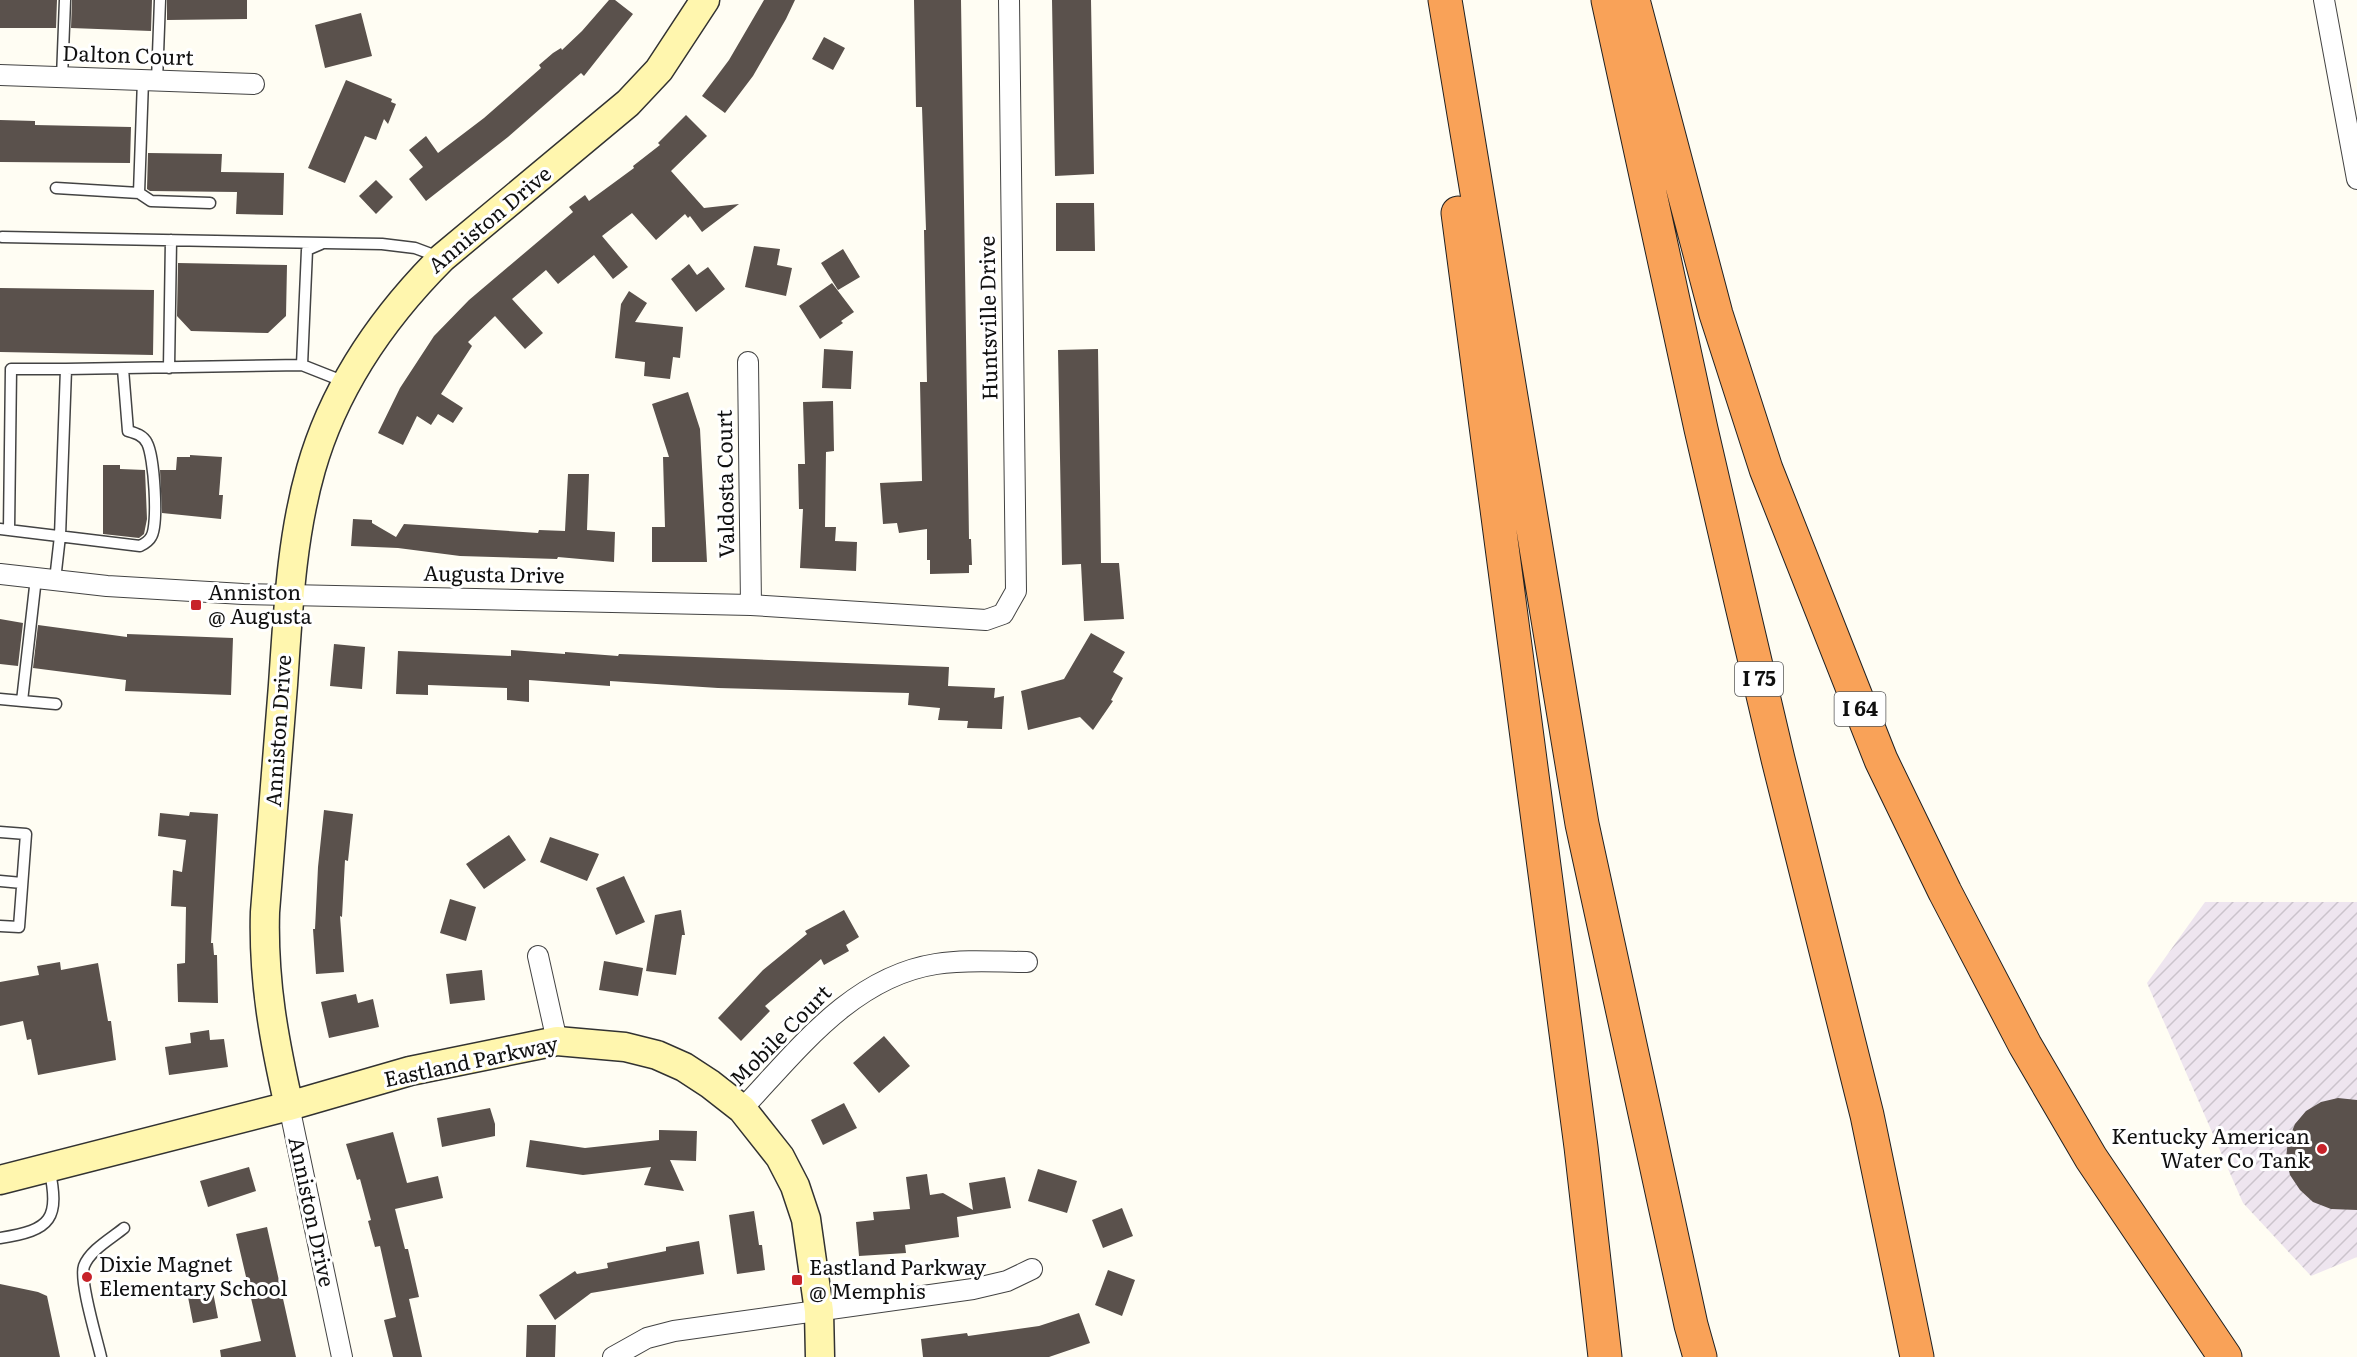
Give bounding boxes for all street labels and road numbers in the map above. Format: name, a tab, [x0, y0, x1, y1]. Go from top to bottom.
street label: Dalton Court	[62, 36, 195, 71]
street label: Anniston Drive	[420, 157, 557, 279]
street label: Huntsville Drive	[970, 235, 1003, 401]
street label: Valdosta Court	[707, 409, 740, 559]
street label: Augusta Drive	[423, 556, 565, 589]
street label: Anniston Drive	[256, 654, 297, 808]
road number: I 75	[1735, 662, 1783, 696]
road number: I 64	[1834, 692, 1886, 726]
street label: Mobile Court	[721, 976, 837, 1092]
street label: Eastland Parkway	[381, 1026, 561, 1093]
street label: Anniston Drive	[282, 1134, 344, 1289]

